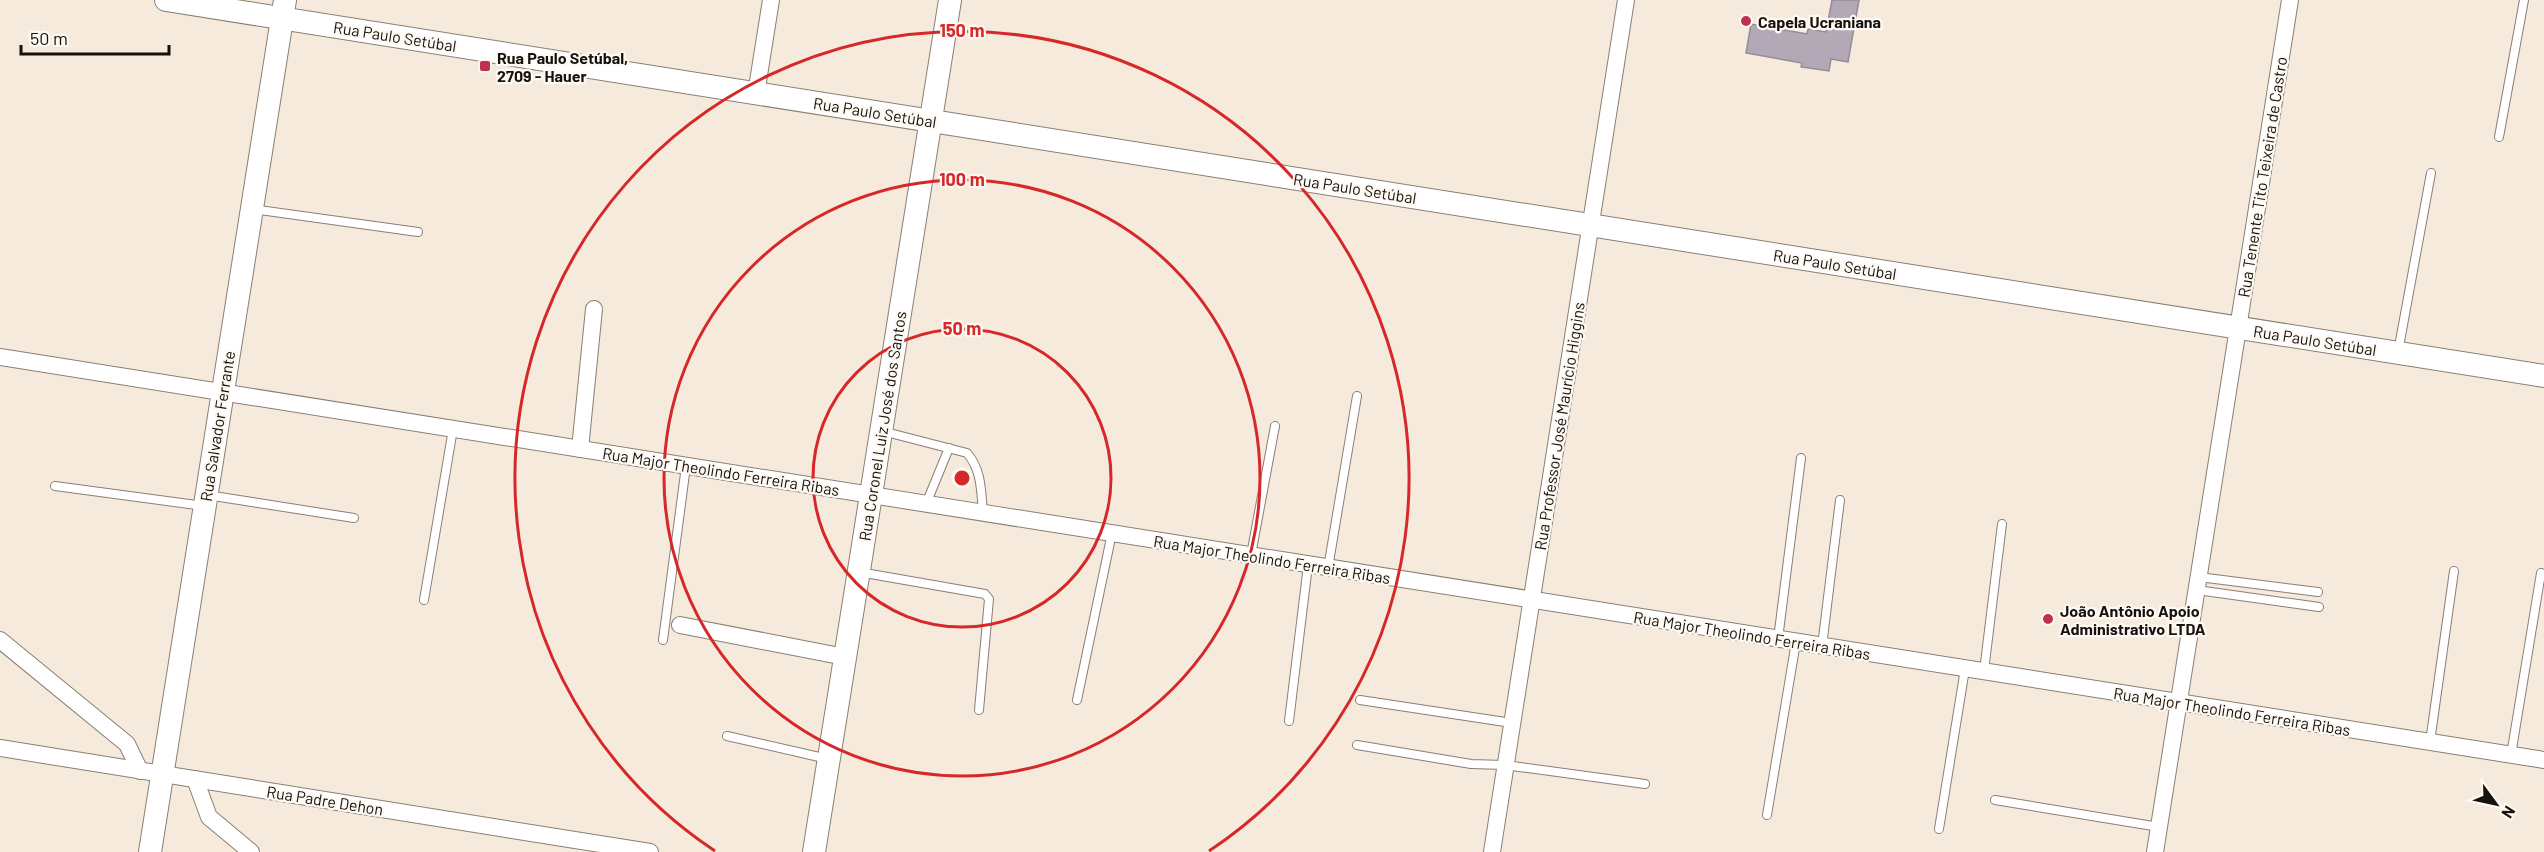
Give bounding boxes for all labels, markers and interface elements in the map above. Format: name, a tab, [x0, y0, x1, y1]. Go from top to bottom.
place label: Capela Ucraniana	[1758, 12, 1881, 31]
marker: Capela Ucraniana	[1739, 14, 1753, 28]
street label: Rua Paulo Setúbal	[332, 17, 458, 55]
scale bar	[21, 18, 170, 56]
text: 150 m	[940, 19, 984, 41]
text: 50 m	[30, 27, 68, 49]
place label: Rua Paulo Setúbal, 2709 - Hauer	[497, 48, 628, 85]
street label: Rua Tenente Tito Teixeira de Castro	[2234, 55, 2290, 299]
marker: Rua Paulo Setúbal, 2709 - Hauer	[478, 59, 492, 73]
street label: Rua Paulo Setúbal	[812, 93, 938, 131]
text: 100 m	[939, 168, 985, 190]
street label: Rua Paulo Setúbal	[1292, 169, 1418, 207]
street label: Rua Paulo Setúbal	[1772, 245, 1898, 283]
street label: Rua Professor José Maurício Higgins	[1530, 301, 1588, 551]
street label: Rua Coronel Luiz José dos Santos	[854, 310, 910, 542]
text: 50 m	[943, 317, 981, 339]
street label: Rua Paulo Setúbal	[2252, 321, 2378, 359]
street label: Rua Salvador Ferrante	[196, 349, 238, 503]
street label: Rua Major Theolindo Ferreira Ribas	[601, 443, 841, 499]
centre of rings	[952, 468, 972, 488]
street label: Rua Major Theolindo Ferreira Ribas	[1152, 531, 1392, 587]
place label: João Antônio Apoio Administrativo LTDA	[2060, 601, 2206, 638]
street label: Rua Major Theolindo Ferreira Ribas	[1632, 607, 1872, 663]
marker: João Antônio Apoio Administrativo LTDA	[2041, 612, 2055, 626]
street label: Rua Major Theolindo Ferreira Ribas	[2112, 683, 2352, 739]
north arrow	[2466, 774, 2526, 834]
street label: Rua Padre Dehon	[265, 781, 385, 819]
text: N	[2498, 803, 2520, 822]

